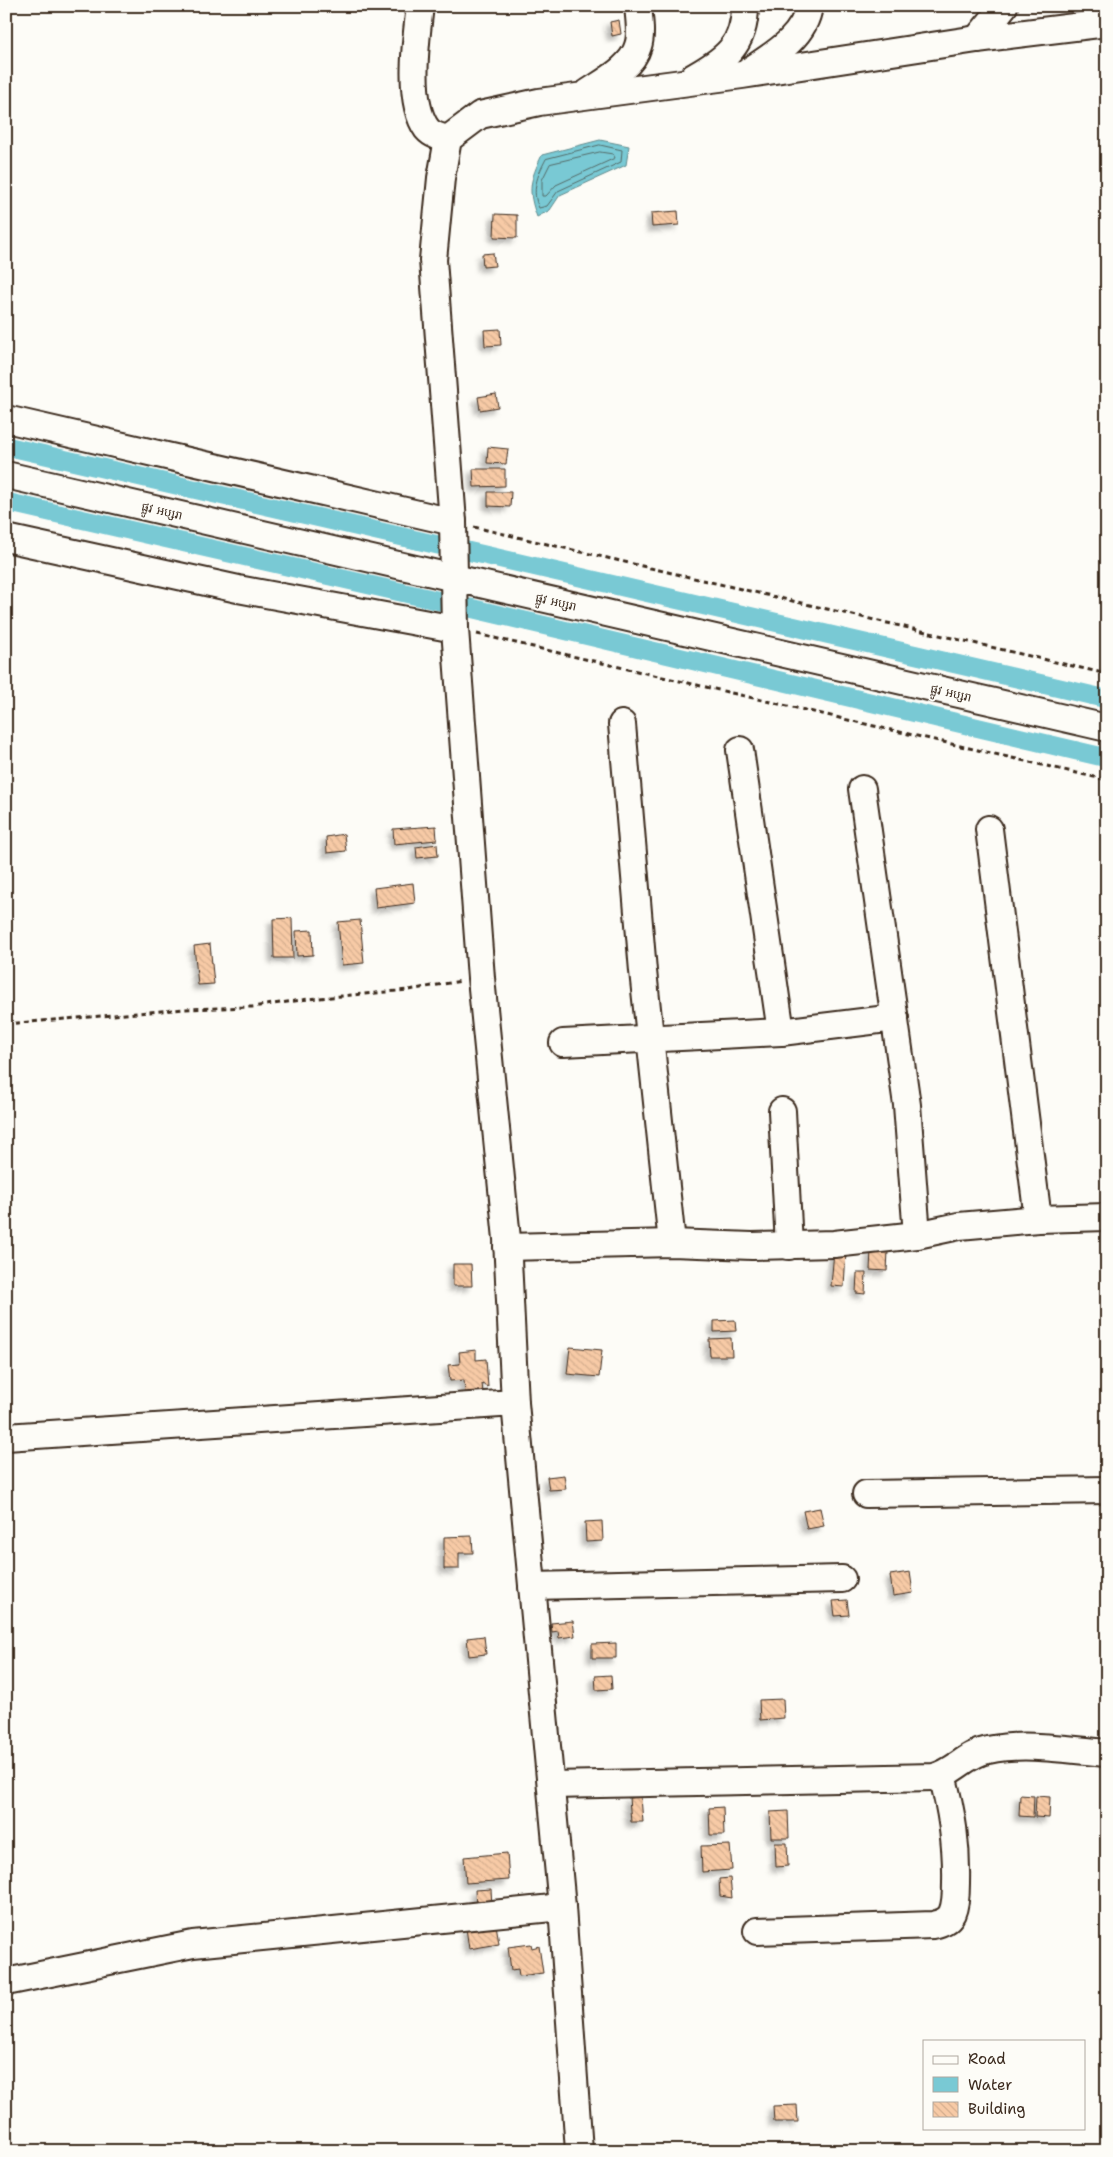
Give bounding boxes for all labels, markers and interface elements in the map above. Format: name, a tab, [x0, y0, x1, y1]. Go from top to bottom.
street label: ផ្លូវ អប្សរា	[139, 498, 184, 526]
street label: ផ្លូវ អប្សរា	[533, 589, 578, 617]
street label: ផ្លូវ អប្សរា	[928, 680, 973, 708]
legend	[923, 2040, 1086, 2130]
text: Road	[968, 2049, 1006, 2069]
text: Water	[968, 2075, 1012, 2095]
text: Building	[968, 2099, 1025, 2119]

